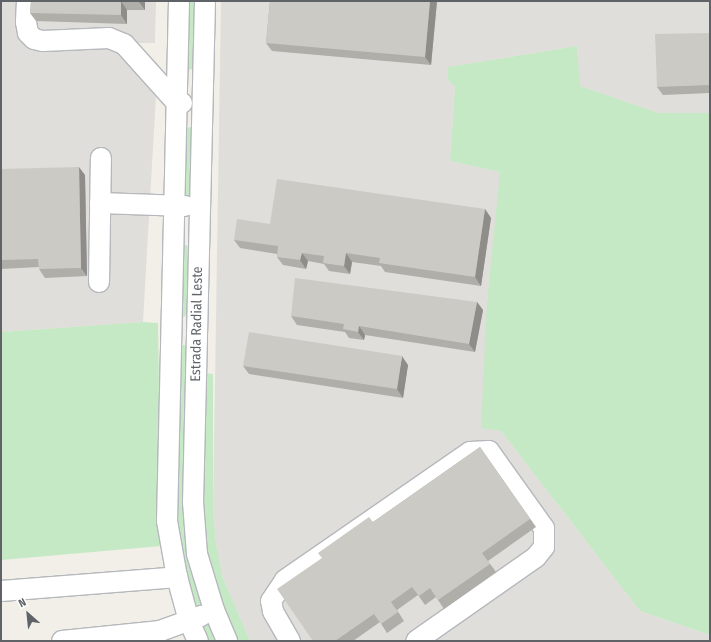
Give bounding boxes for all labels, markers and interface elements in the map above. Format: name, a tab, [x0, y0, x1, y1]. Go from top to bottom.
street label: Estrada Radial Leste	[188, 266, 206, 382]
north arrow	[8, 594, 48, 634]
text: N	[16, 596, 28, 610]

